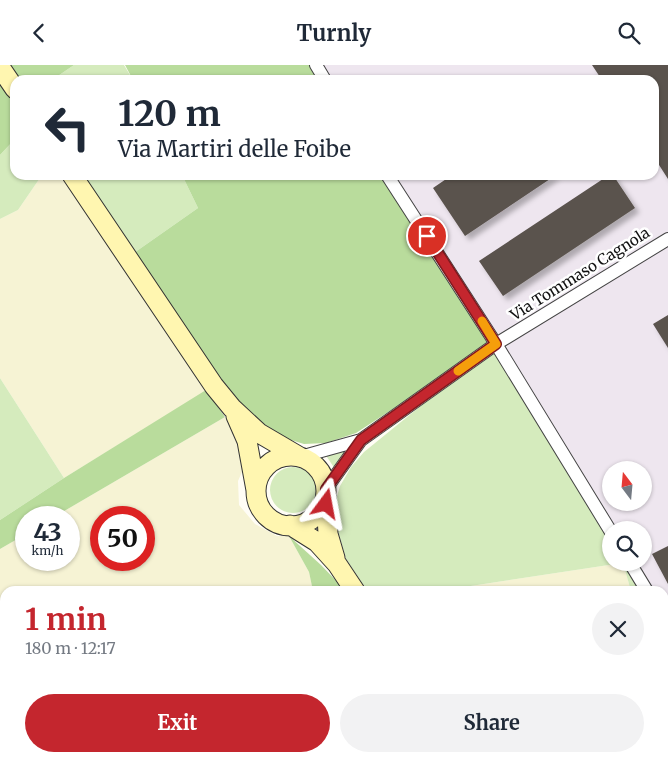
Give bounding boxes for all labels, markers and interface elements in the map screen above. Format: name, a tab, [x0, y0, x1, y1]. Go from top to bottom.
icon: back	[25, 19, 53, 47]
text: Turnly	[297, 19, 371, 47]
icon: search	[615, 19, 643, 47]
text: 120 m	[118, 92, 221, 136]
icon: left	[35, 95, 100, 160]
text: Via Martiri delle Foibe	[118, 135, 351, 163]
pin	[406, 215, 448, 257]
icon: arrive	[413, 222, 441, 250]
street label: Via Tommaso Cagnola	[506, 223, 653, 325]
north arrow	[602, 461, 652, 511]
map controls	[602, 461, 652, 571]
position arrow	[299, 477, 351, 529]
speed limit sign: 50	[90, 506, 155, 571]
text: 43	[33, 516, 62, 548]
button: search	[602, 521, 652, 571]
text: km/h	[32, 543, 63, 558]
text: 1 min	[25, 600, 107, 638]
button: close	[592, 603, 644, 655]
text: 180 m · 12:17	[25, 638, 116, 658]
button: Exit	[25, 694, 330, 752]
button: Share	[340, 694, 644, 752]

